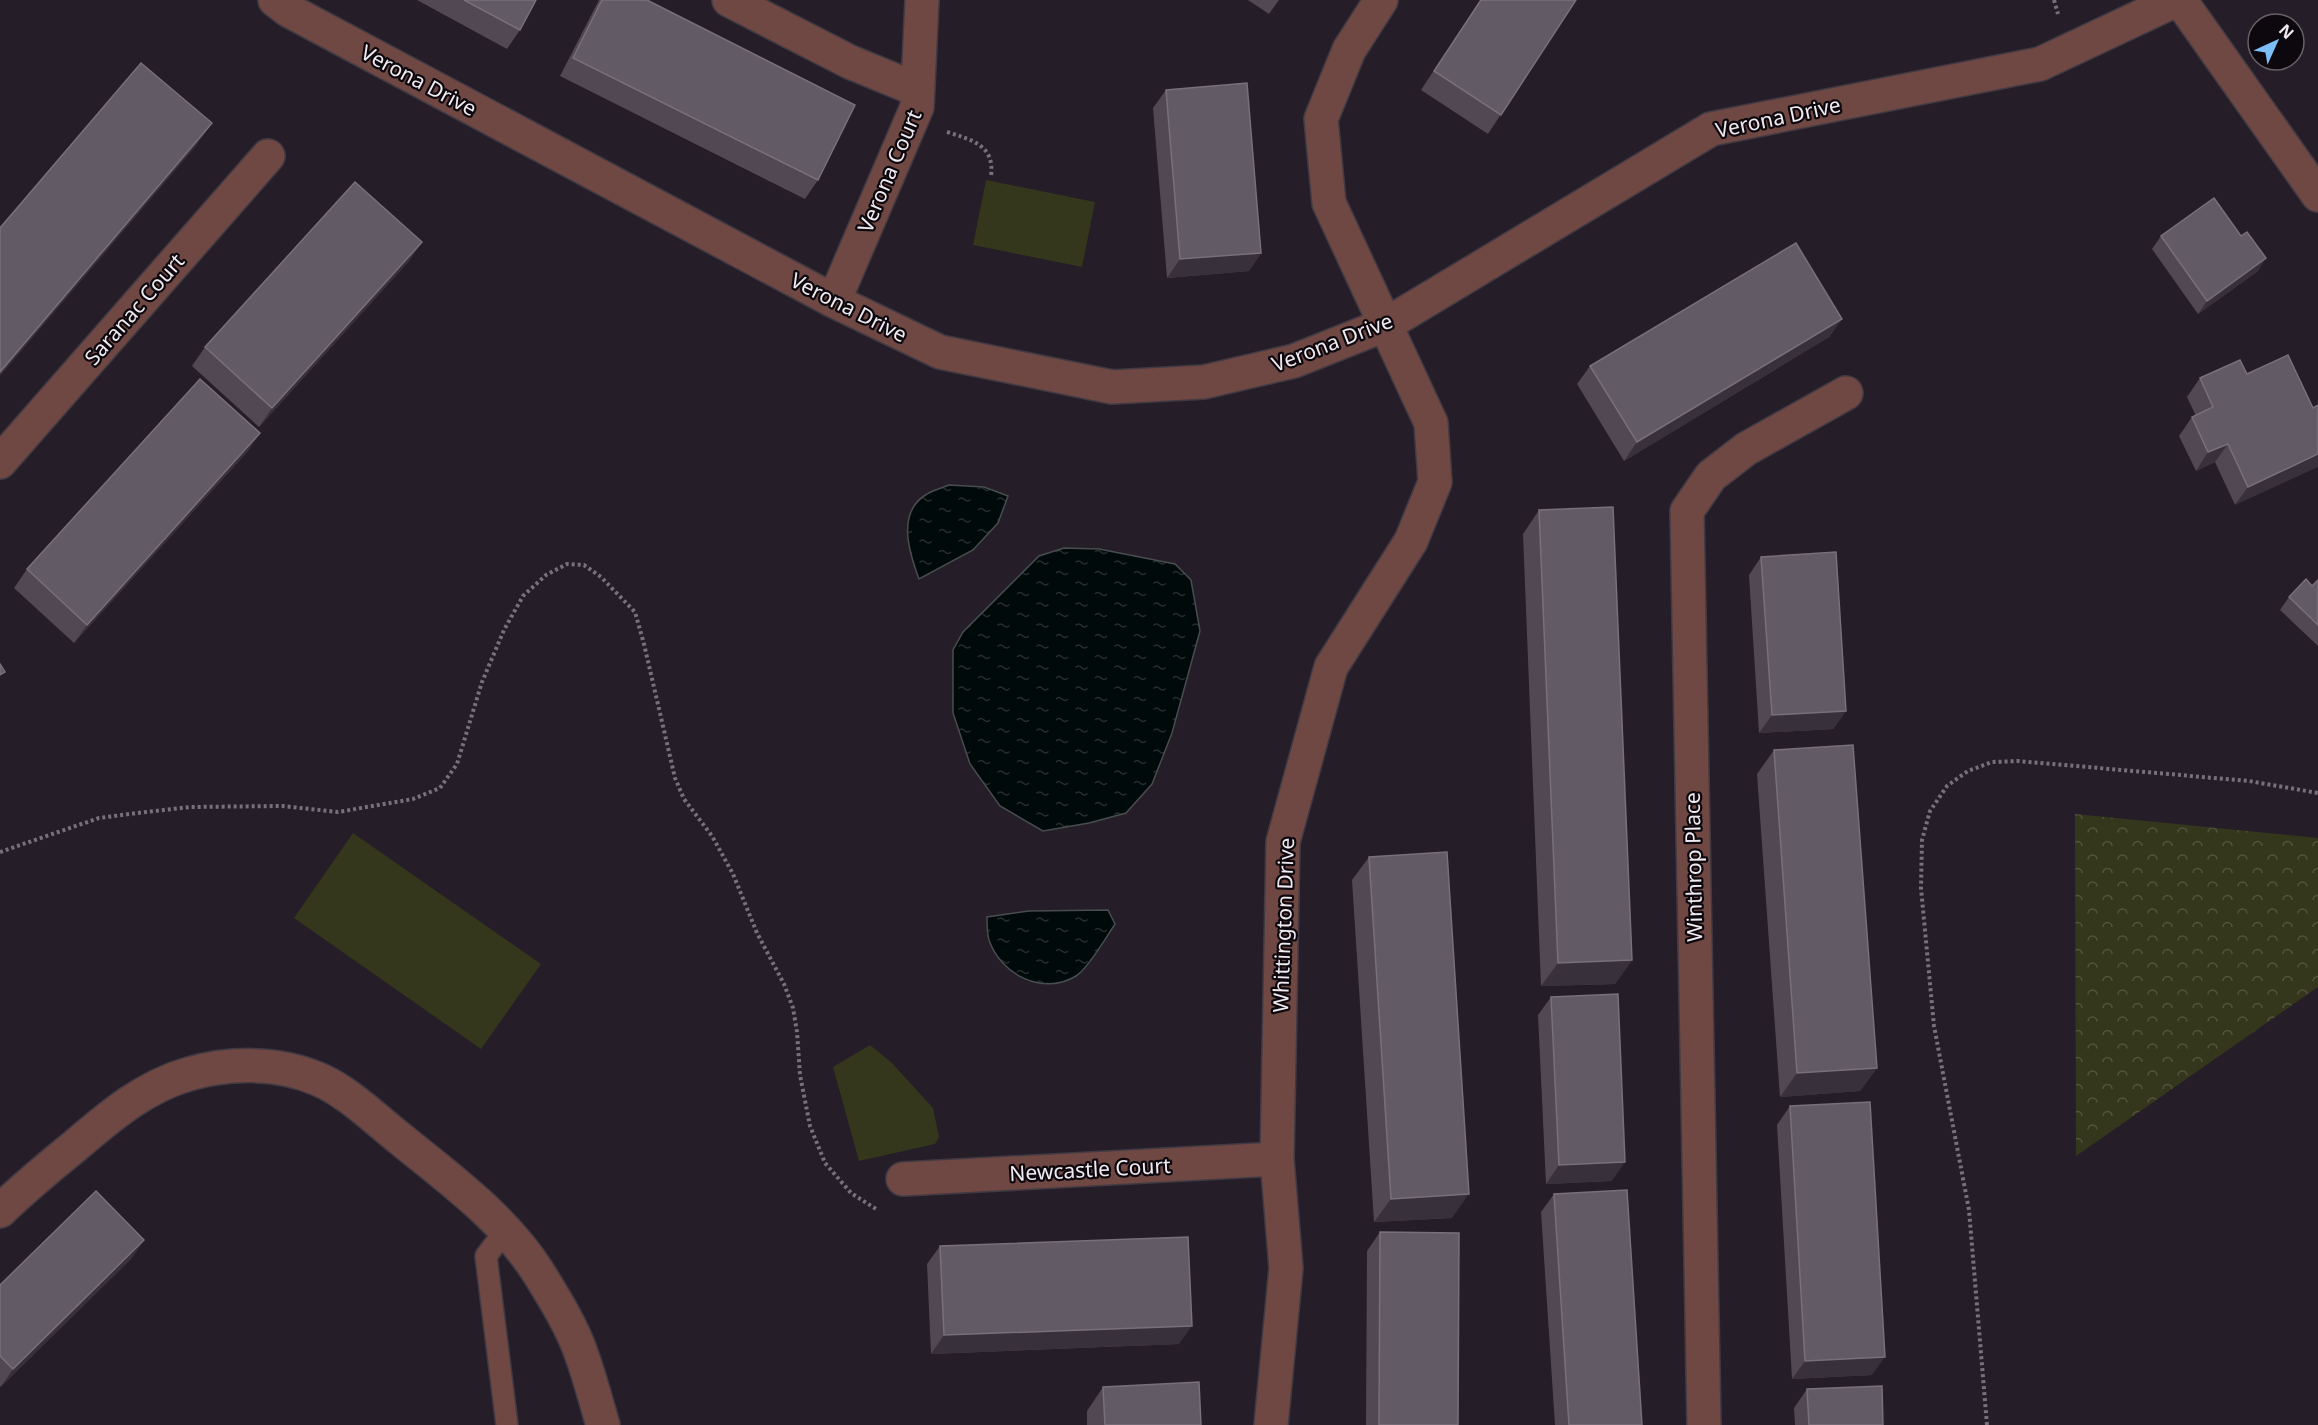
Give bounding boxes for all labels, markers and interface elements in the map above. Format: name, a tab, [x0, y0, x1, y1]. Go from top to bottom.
north arrow	[2246, 12, 2306, 72]
text: N	[2274, 19, 2299, 44]
street label: Verona Drive	[356, 38, 482, 122]
street label: Verona Drive	[1713, 90, 1843, 144]
street label: Verona Court	[851, 105, 928, 236]
street label: Saranac Court	[78, 247, 190, 371]
street label: Verona Drive	[786, 266, 912, 348]
street label: Verona Drive	[1268, 306, 1396, 378]
street label: Winthrop Place	[1678, 792, 1708, 942]
street label: Whittington Drive	[1266, 837, 1300, 1013]
street label: Newcastle Court	[1009, 1151, 1172, 1187]

